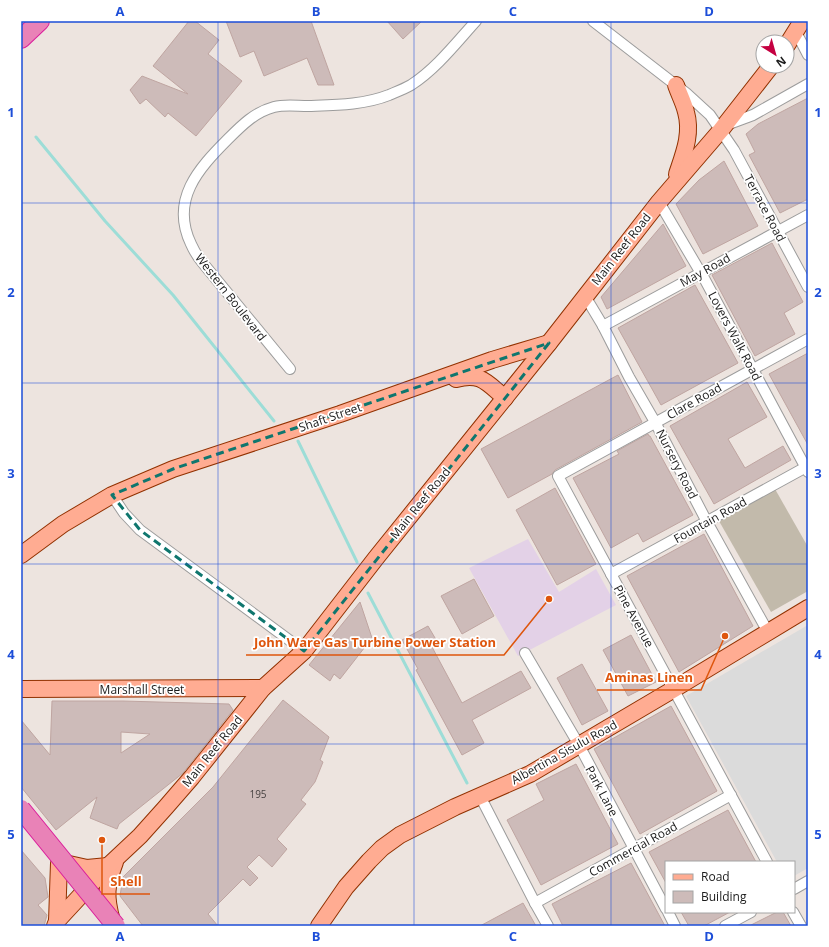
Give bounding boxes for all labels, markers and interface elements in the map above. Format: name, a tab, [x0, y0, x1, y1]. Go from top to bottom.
text: A	[116, 2, 125, 20]
text: B	[312, 2, 321, 20]
text: C	[509, 2, 517, 20]
text: D	[704, 2, 714, 20]
north arrow	[755, 34, 795, 74]
text: N	[773, 54, 789, 71]
text: 1	[7, 103, 15, 121]
text: 1	[814, 103, 822, 121]
street label: Terrace Road	[740, 171, 790, 245]
street label: Main Reef Road	[587, 209, 655, 289]
street label: May Road	[677, 249, 733, 291]
street label: Western Boulevard	[191, 250, 271, 344]
text: 2	[7, 283, 15, 301]
text: 2	[814, 283, 822, 301]
street label: Lovers Walk Road	[704, 288, 766, 384]
street label: Clare Road	[663, 379, 725, 423]
street label: Shaft Street	[296, 398, 364, 436]
street label: Nursery Road	[652, 426, 702, 502]
text: 3	[7, 464, 15, 482]
street label: Main Reef Road	[386, 464, 454, 542]
text: 3	[814, 464, 822, 482]
street label: Fountain Road	[670, 493, 750, 547]
street label: Pine Avenue	[610, 582, 658, 651]
callout: John Ware Gas Turbine Power Station	[246, 630, 504, 655]
text: John Ware Gas Turbine Power Station	[253, 633, 496, 651]
text: 4	[7, 645, 15, 663]
text: 4	[814, 645, 822, 663]
callout: Aminas Linen	[597, 665, 701, 690]
text: Aminas Linen	[605, 668, 693, 686]
street label: Marshall Street	[100, 681, 184, 698]
street label: Main Reef Road	[178, 712, 246, 790]
street label: Albertina Sisulu Road	[508, 716, 620, 788]
street label: Park Lane	[582, 763, 623, 820]
house number: 195	[249, 787, 267, 801]
street label: Commercial Road	[586, 818, 680, 880]
text: 5	[7, 825, 15, 843]
text: 5	[814, 825, 822, 843]
legend	[665, 861, 795, 913]
text: Road	[701, 868, 730, 885]
callout: Shell	[102, 869, 150, 894]
text: Shell	[110, 872, 142, 890]
text: Building	[701, 888, 747, 905]
text: A	[116, 927, 125, 945]
text: B	[312, 927, 321, 945]
text: C	[509, 927, 517, 945]
text: D	[704, 927, 714, 945]

